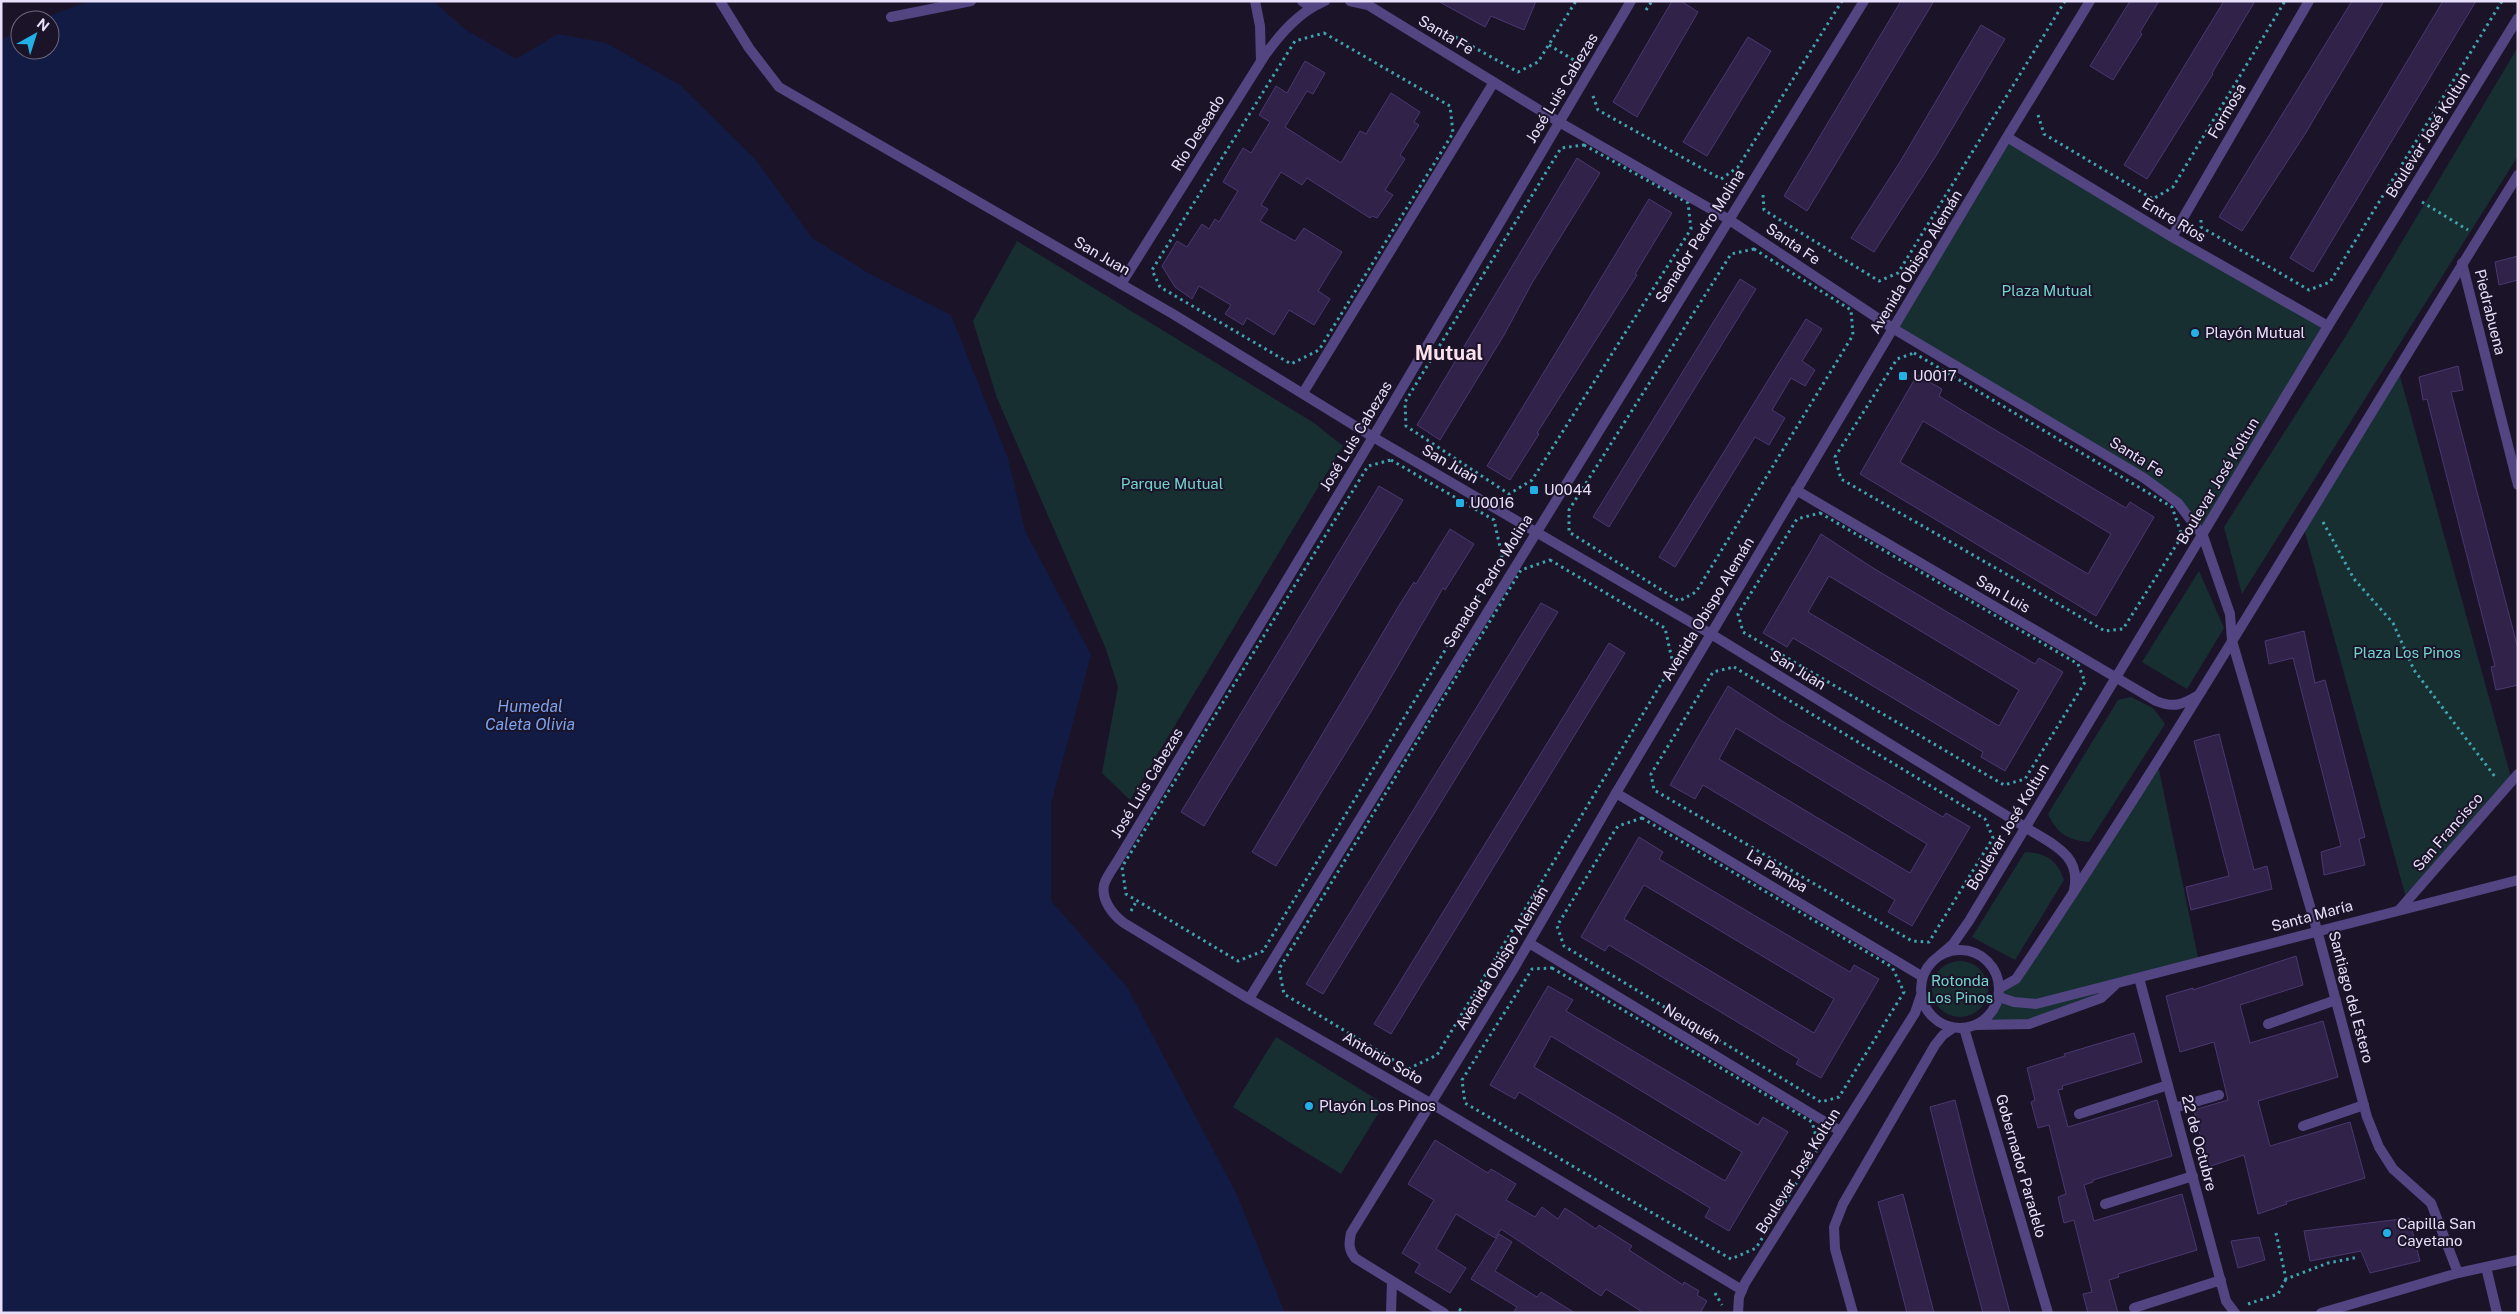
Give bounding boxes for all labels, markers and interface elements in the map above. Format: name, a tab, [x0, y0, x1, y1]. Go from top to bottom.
north arrow	[10, 10, 60, 60]
street label: Santa Fe	[1416, 11, 1477, 58]
text: N	[34, 15, 52, 35]
street label: José Luis Cabezas	[1522, 30, 1601, 146]
street label: Boulevar José Koltun	[2382, 69, 2473, 200]
street label: Formosa	[2204, 80, 2249, 141]
street label: Río Deseado	[1168, 92, 1228, 174]
street label: Senador Pedro Molina	[1652, 166, 1748, 306]
street label: Avenida Obispo Alemán	[1866, 187, 1965, 337]
street label: Entre Ríos	[2140, 194, 2209, 245]
street label: Santa Fe	[1763, 219, 1824, 268]
street label: San Juan	[1071, 233, 1133, 278]
street label: Piedrabuena	[2472, 267, 2509, 357]
park label: Plaza Mutual	[2002, 282, 2092, 299]
place label: Playón Mutual	[2205, 324, 2305, 341]
marker: Playón Mutual	[2189, 327, 2201, 339]
district label: Mutual	[1415, 341, 1483, 365]
place label: U0017	[1913, 367, 1957, 384]
marker: U0017	[1897, 370, 1909, 382]
street label: José Luis Cabezas	[1316, 378, 1395, 494]
street label: Boulevar José Koltun	[2173, 414, 2262, 547]
street label: Santa Fe	[2107, 433, 2168, 480]
street label: San Juan	[1419, 441, 1481, 486]
park label: Parque Mutual	[1121, 475, 1223, 492]
place label: U0044	[1544, 481, 1592, 498]
marker: U0044	[1528, 484, 1540, 496]
place label: U0016	[1470, 494, 1514, 511]
marker: U0016	[1454, 497, 1466, 509]
street label: Senador Pedro Molina	[1440, 511, 1536, 651]
street label: Avenida Obispo Alemán	[1658, 534, 1757, 684]
street label: San Luis	[1973, 571, 2033, 616]
park label: Plaza Los Pinos	[2353, 644, 2461, 661]
street label: San Juan	[1767, 646, 1829, 693]
water label: Humedal Caleta Olivia	[485, 697, 575, 734]
street label: José Luis Cabezas	[1107, 725, 1186, 841]
street label: Boulevar José Koltun	[1963, 760, 2052, 893]
street label: San Francisco	[2409, 789, 2486, 874]
street label: La Pampa	[1744, 846, 1811, 895]
street label: Avenida Obispo Alemán	[1452, 883, 1551, 1033]
street label: Santa María	[2269, 896, 2354, 935]
street label: Santiago del Estero	[2326, 929, 2377, 1065]
park label: Rotonda Los Pinos	[1927, 972, 1993, 1006]
street label: Neuquén	[1661, 1000, 1724, 1047]
street label: Antonio Soto	[1340, 1028, 1426, 1087]
street label: Gobernador Paradelo	[1993, 1092, 2050, 1240]
street label: 22 de Octubre	[2178, 1093, 2220, 1193]
place label: Playón Los Pinos	[1319, 1097, 1436, 1114]
marker: Playón Los Pinos	[1303, 1100, 1315, 1112]
street label: Boulevar José Koltun	[1752, 1105, 1843, 1236]
place label: Capilla San Cayetano	[2397, 1215, 2476, 1249]
marker: Capilla San Cayetano	[2381, 1227, 2393, 1239]

